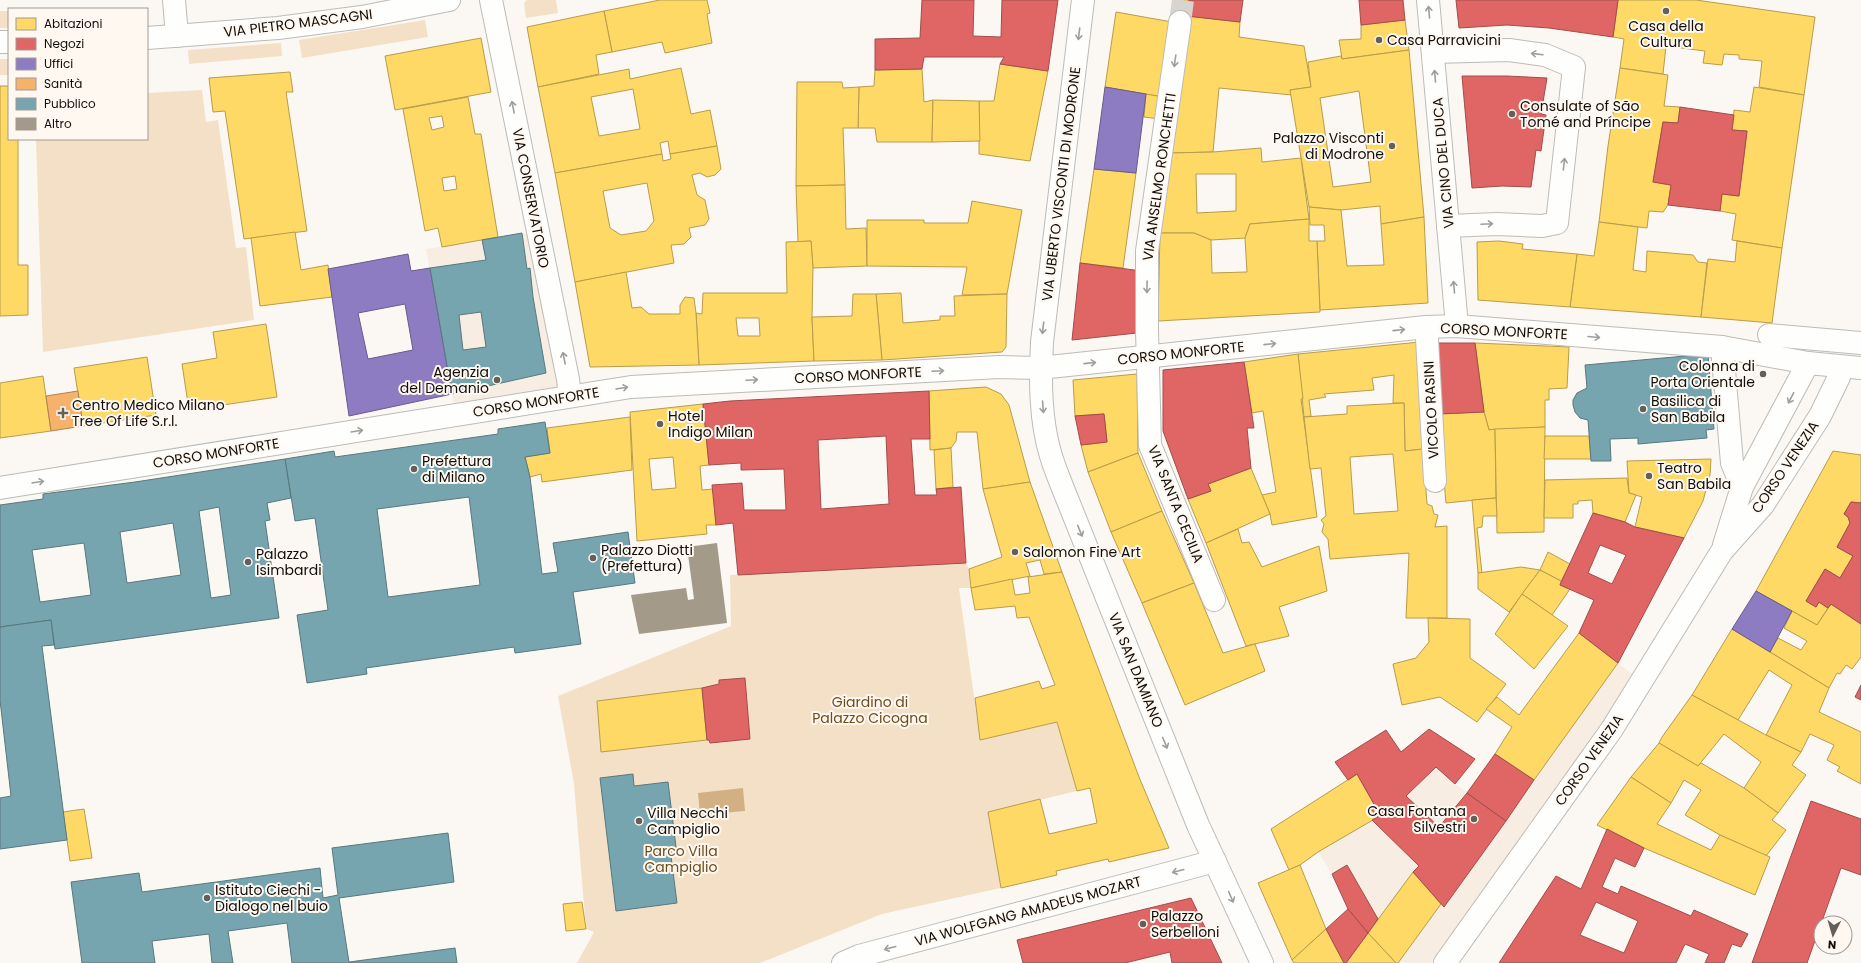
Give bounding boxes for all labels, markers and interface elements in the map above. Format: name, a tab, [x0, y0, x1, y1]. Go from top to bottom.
street label: VIA PIETRO MASCAGNI	[222, 4, 374, 42]
one-way arrow	[1425, 6, 1433, 19]
marker: Casa della Cultura	[1661, 6, 1671, 16]
legend	[8, 8, 148, 140]
text: Abitazioni	[44, 15, 102, 32]
place label: Casa della Cultura	[1628, 16, 1704, 52]
one-way arrow	[1075, 27, 1083, 40]
place label: Casa Parravicini	[1387, 30, 1501, 50]
text: Negozi	[44, 35, 84, 52]
marker: Casa Parravicini	[1374, 35, 1384, 45]
one-way arrow	[1531, 50, 1544, 58]
one-way arrow	[1171, 54, 1179, 67]
text: Uffici	[44, 55, 73, 72]
street label: VIA UBERTO VISCONTI DI MODRONE	[1037, 66, 1085, 302]
one-way arrow	[1431, 70, 1438, 83]
text: Sanità	[44, 75, 82, 92]
street label: VIA ANSELMO RONCHETTI	[1137, 92, 1181, 262]
text: Pubblico	[44, 95, 96, 112]
place label: Consulate of São Tomé and Príncipe	[1520, 96, 1651, 132]
street label: VIA CINO DEL DUCA	[1427, 97, 1459, 229]
one-way arrow	[508, 101, 516, 114]
marker: Consulate of São Tomé and Príncipe	[1507, 109, 1517, 119]
text: Altro	[44, 115, 72, 132]
street label: VIA CONSERVATORIO	[508, 126, 554, 270]
place label: Palazzo Visconti di Modrone	[1273, 128, 1384, 164]
marker: Palazzo Visconti di Modrone	[1387, 141, 1397, 151]
one-way arrow	[1560, 158, 1567, 171]
one-way arrow	[1480, 221, 1493, 228]
one-way arrow	[1143, 280, 1151, 293]
one-way arrow	[1451, 281, 1458, 294]
street label: CORSO MONFORTE	[1440, 318, 1568, 344]
one-way arrow	[1039, 321, 1047, 334]
one-way arrow	[1392, 326, 1405, 334]
one-way arrow	[1587, 333, 1600, 340]
street label: CORSO MONFORTE	[1117, 336, 1245, 370]
one-way arrow	[1263, 340, 1276, 347]
one-way arrow	[559, 352, 567, 365]
place label: Colonna di Porta Orientale	[1650, 356, 1755, 392]
one-way arrow	[1083, 359, 1096, 367]
street label: VICOLO RASINI	[1418, 360, 1444, 460]
place label: Agenzia del Demanio	[400, 362, 489, 398]
street label: CORSO MONFORTE	[794, 362, 922, 388]
one-way arrow	[931, 367, 944, 374]
marker: Colonna di Porta Orientale	[1758, 369, 1768, 379]
marker: Agenzia del Demanio	[492, 375, 502, 385]
one-way arrow	[745, 376, 758, 384]
street label: CORSO MONFORTE	[471, 382, 601, 422]
one-way arrow	[615, 384, 628, 392]
place label: Basilica di San Babila	[1651, 391, 1725, 427]
one-way arrow	[1786, 392, 1794, 404]
place label: Centro Medico Milano Tree Of Life S.r.l.	[72, 395, 225, 431]
one-way arrow	[1039, 400, 1046, 413]
marker: Basilica di San Babila	[1638, 404, 1648, 414]
place label: Hotel Indigo Milan	[668, 406, 753, 442]
marker: Centro Medico Milano Tree Of Life S.r.l.	[57, 407, 69, 419]
street label: CORSO VENEZIA	[1747, 417, 1823, 517]
marker: Hotel Indigo Milan	[655, 419, 665, 429]
one-way arrow	[350, 427, 363, 435]
street label: CORSO MONFORTE	[151, 433, 281, 473]
street label: VIA SANTA CECILIA	[1143, 442, 1209, 566]
place label: Prefettura di Milano	[422, 451, 491, 487]
place label: Teatro San Babila	[1657, 458, 1731, 494]
marker: Prefettura di Milano	[409, 464, 419, 474]
marker: Teatro San Babila	[1644, 471, 1654, 481]
one-way arrow	[32, 478, 45, 486]
one-way arrow	[1077, 525, 1085, 537]
place label: Palazzo Diotti (Prefettura)	[601, 540, 693, 576]
place label: Salomon Fine Art	[1023, 542, 1141, 562]
place label: Palazzo Isimbardi	[256, 544, 322, 580]
marker: Salomon Fine Art	[1010, 547, 1020, 557]
marker: Palazzo Diotti (Prefettura)	[588, 553, 598, 563]
marker: Palazzo Isimbardi	[243, 557, 253, 567]
street label: VIA SAN DAMIANO	[1104, 609, 1168, 731]
park label: Giardino di Palazzo Cicogna	[812, 692, 928, 728]
street label: CORSO VENEZIA	[1550, 710, 1628, 810]
one-way arrow	[1162, 736, 1169, 748]
place label: Casa Fontana Silvestri	[1367, 801, 1466, 837]
place label: Villa Necchi Campiglio	[647, 803, 728, 839]
marker: Casa Fontana Silvestri	[1469, 814, 1479, 824]
marker: Villa Necchi Campiglio	[634, 816, 644, 826]
park label: Parco Villa Campiglio	[644, 841, 718, 877]
one-way arrow	[1171, 868, 1184, 875]
street label: VIA WOLFGANG AMADEUS MOZART	[912, 871, 1144, 951]
place label: Istituto Ciechi - Dialogo nel buio	[215, 880, 328, 916]
one-way arrow	[1228, 890, 1235, 902]
marker: Istituto Ciechi - Dialogo nel buio	[202, 893, 212, 903]
place label: Palazzo Serbelloni	[1151, 906, 1220, 942]
north arrow	[1813, 915, 1853, 955]
marker: Palazzo Serbelloni	[1138, 919, 1148, 929]
text: N	[1827, 937, 1837, 953]
one-way arrow	[883, 944, 896, 952]

